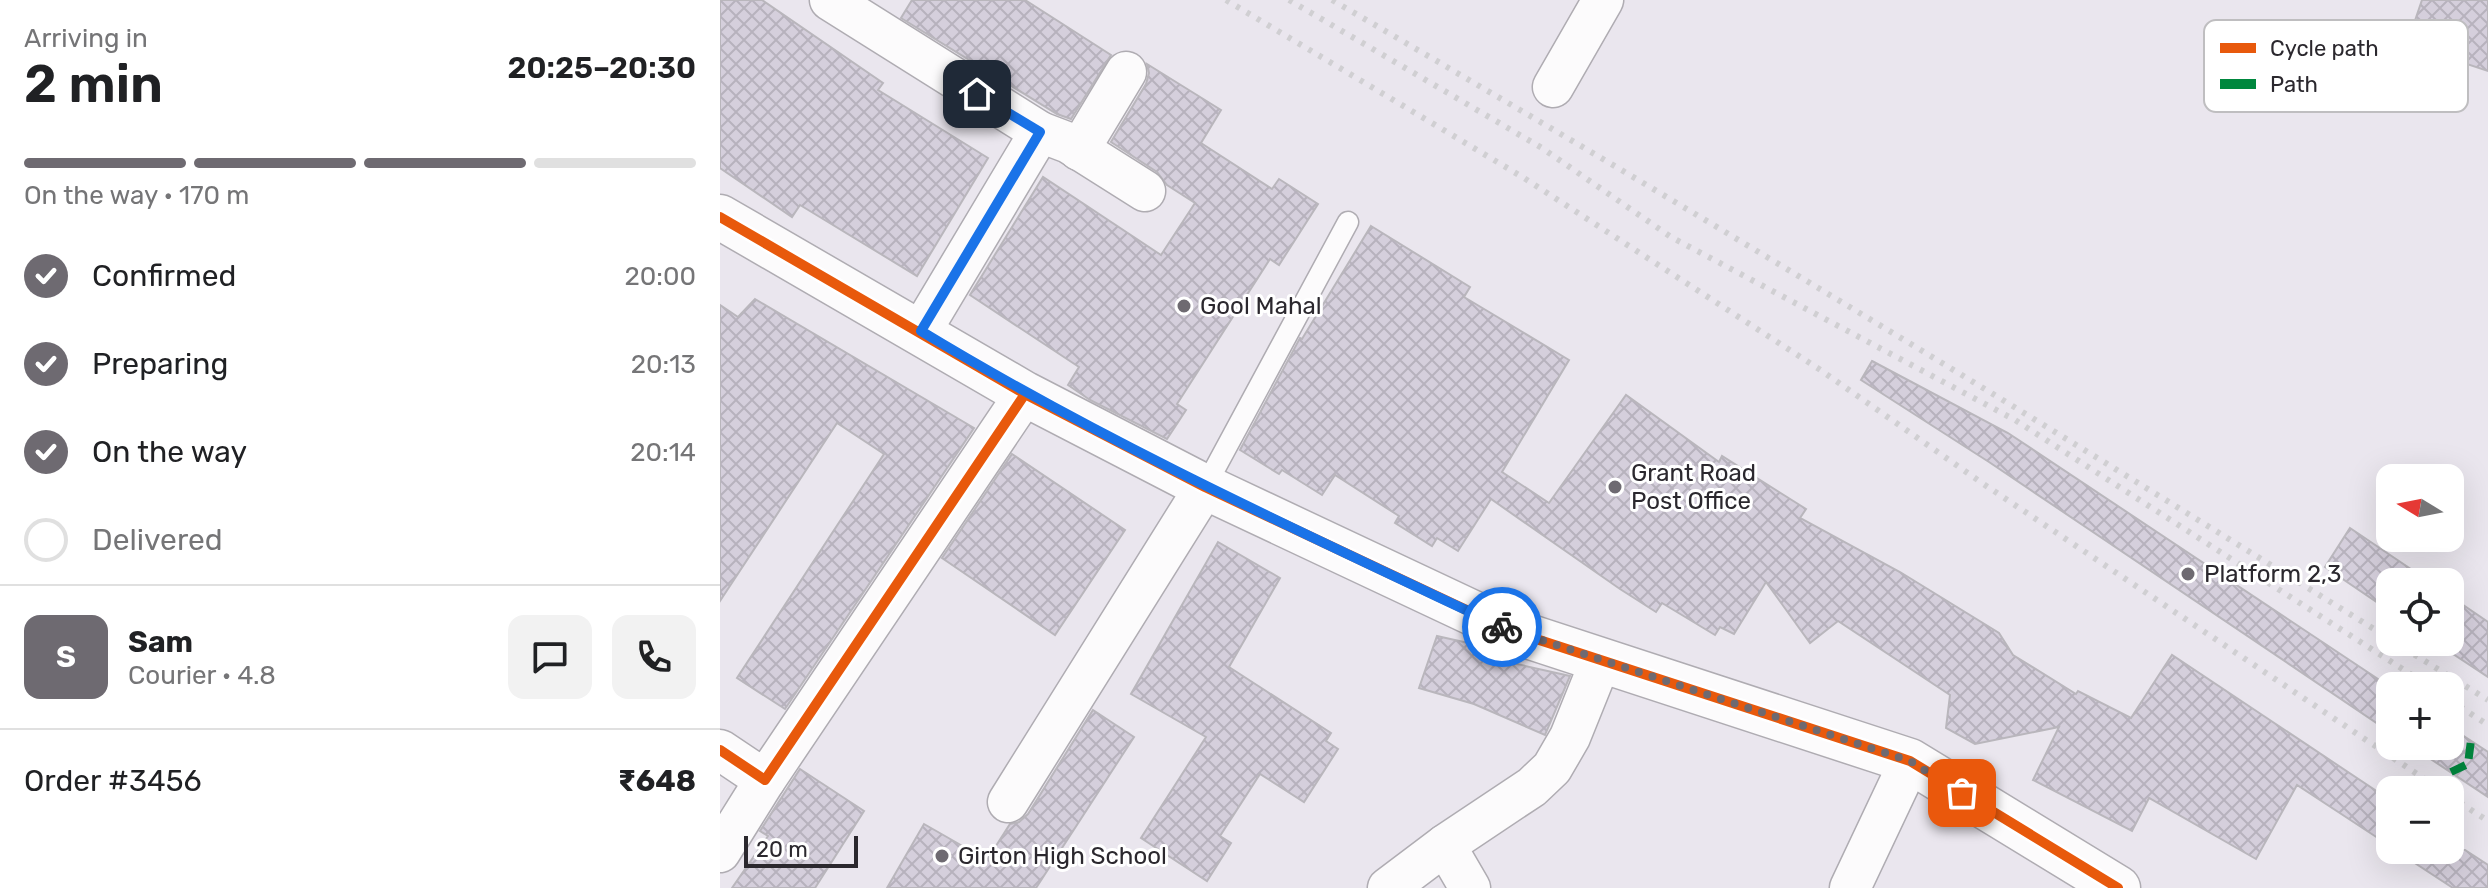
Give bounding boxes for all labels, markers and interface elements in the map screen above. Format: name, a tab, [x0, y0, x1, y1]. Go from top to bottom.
legend	[2204, 20, 2468, 112]
text: Arriving in	[24, 23, 148, 54]
text: Cycle path	[2270, 35, 2379, 62]
text: 20:25–20:30	[507, 50, 696, 86]
text: 2 min	[24, 53, 163, 115]
pin	[943, 60, 1011, 128]
text: Path	[2270, 71, 2318, 98]
icon: home	[955, 72, 999, 116]
text: On the way · 170 m	[24, 180, 249, 211]
icon: check	[24, 254, 68, 298]
text: Confirmed	[92, 258, 236, 294]
text: 20:00	[625, 261, 696, 292]
place label: Gool Mahal	[1200, 292, 1322, 320]
marker: Gool Mahal	[1175, 297, 1193, 315]
icon: check	[24, 342, 68, 386]
text: Preparing	[92, 346, 228, 382]
text: 20:13	[631, 349, 696, 380]
icon: check	[24, 430, 68, 474]
text: On the way	[92, 434, 247, 470]
text: 20:14	[630, 437, 696, 468]
place label: Grant Road Post Office	[1631, 459, 1756, 515]
north arrow	[2376, 464, 2464, 552]
map controls	[2376, 464, 2464, 864]
marker: Grant Road Post Office	[1606, 478, 1624, 496]
text: Delivered	[92, 522, 223, 558]
place label: Platform 2,3	[2204, 560, 2341, 588]
marker: Platform 2,3	[2179, 565, 2197, 583]
button: locate	[2376, 568, 2464, 656]
courier	[1462, 587, 1542, 667]
icon: bike	[1480, 605, 1524, 649]
button: chat	[508, 615, 592, 699]
button: phone	[612, 615, 696, 699]
text: Sam	[128, 624, 193, 660]
text: S	[56, 639, 76, 675]
text: Courier · 4.8	[128, 660, 276, 691]
button: +	[2376, 672, 2464, 760]
pin	[1928, 759, 1996, 827]
text: Order #3456	[24, 763, 202, 799]
text: ₹648	[618, 763, 696, 799]
icon: bag	[1940, 771, 1984, 815]
button: −	[2376, 776, 2464, 864]
scale bar	[744, 832, 858, 868]
text: 20 m	[756, 836, 808, 863]
place label: Girton High School	[958, 842, 1167, 870]
marker: Girton High School	[933, 847, 951, 865]

